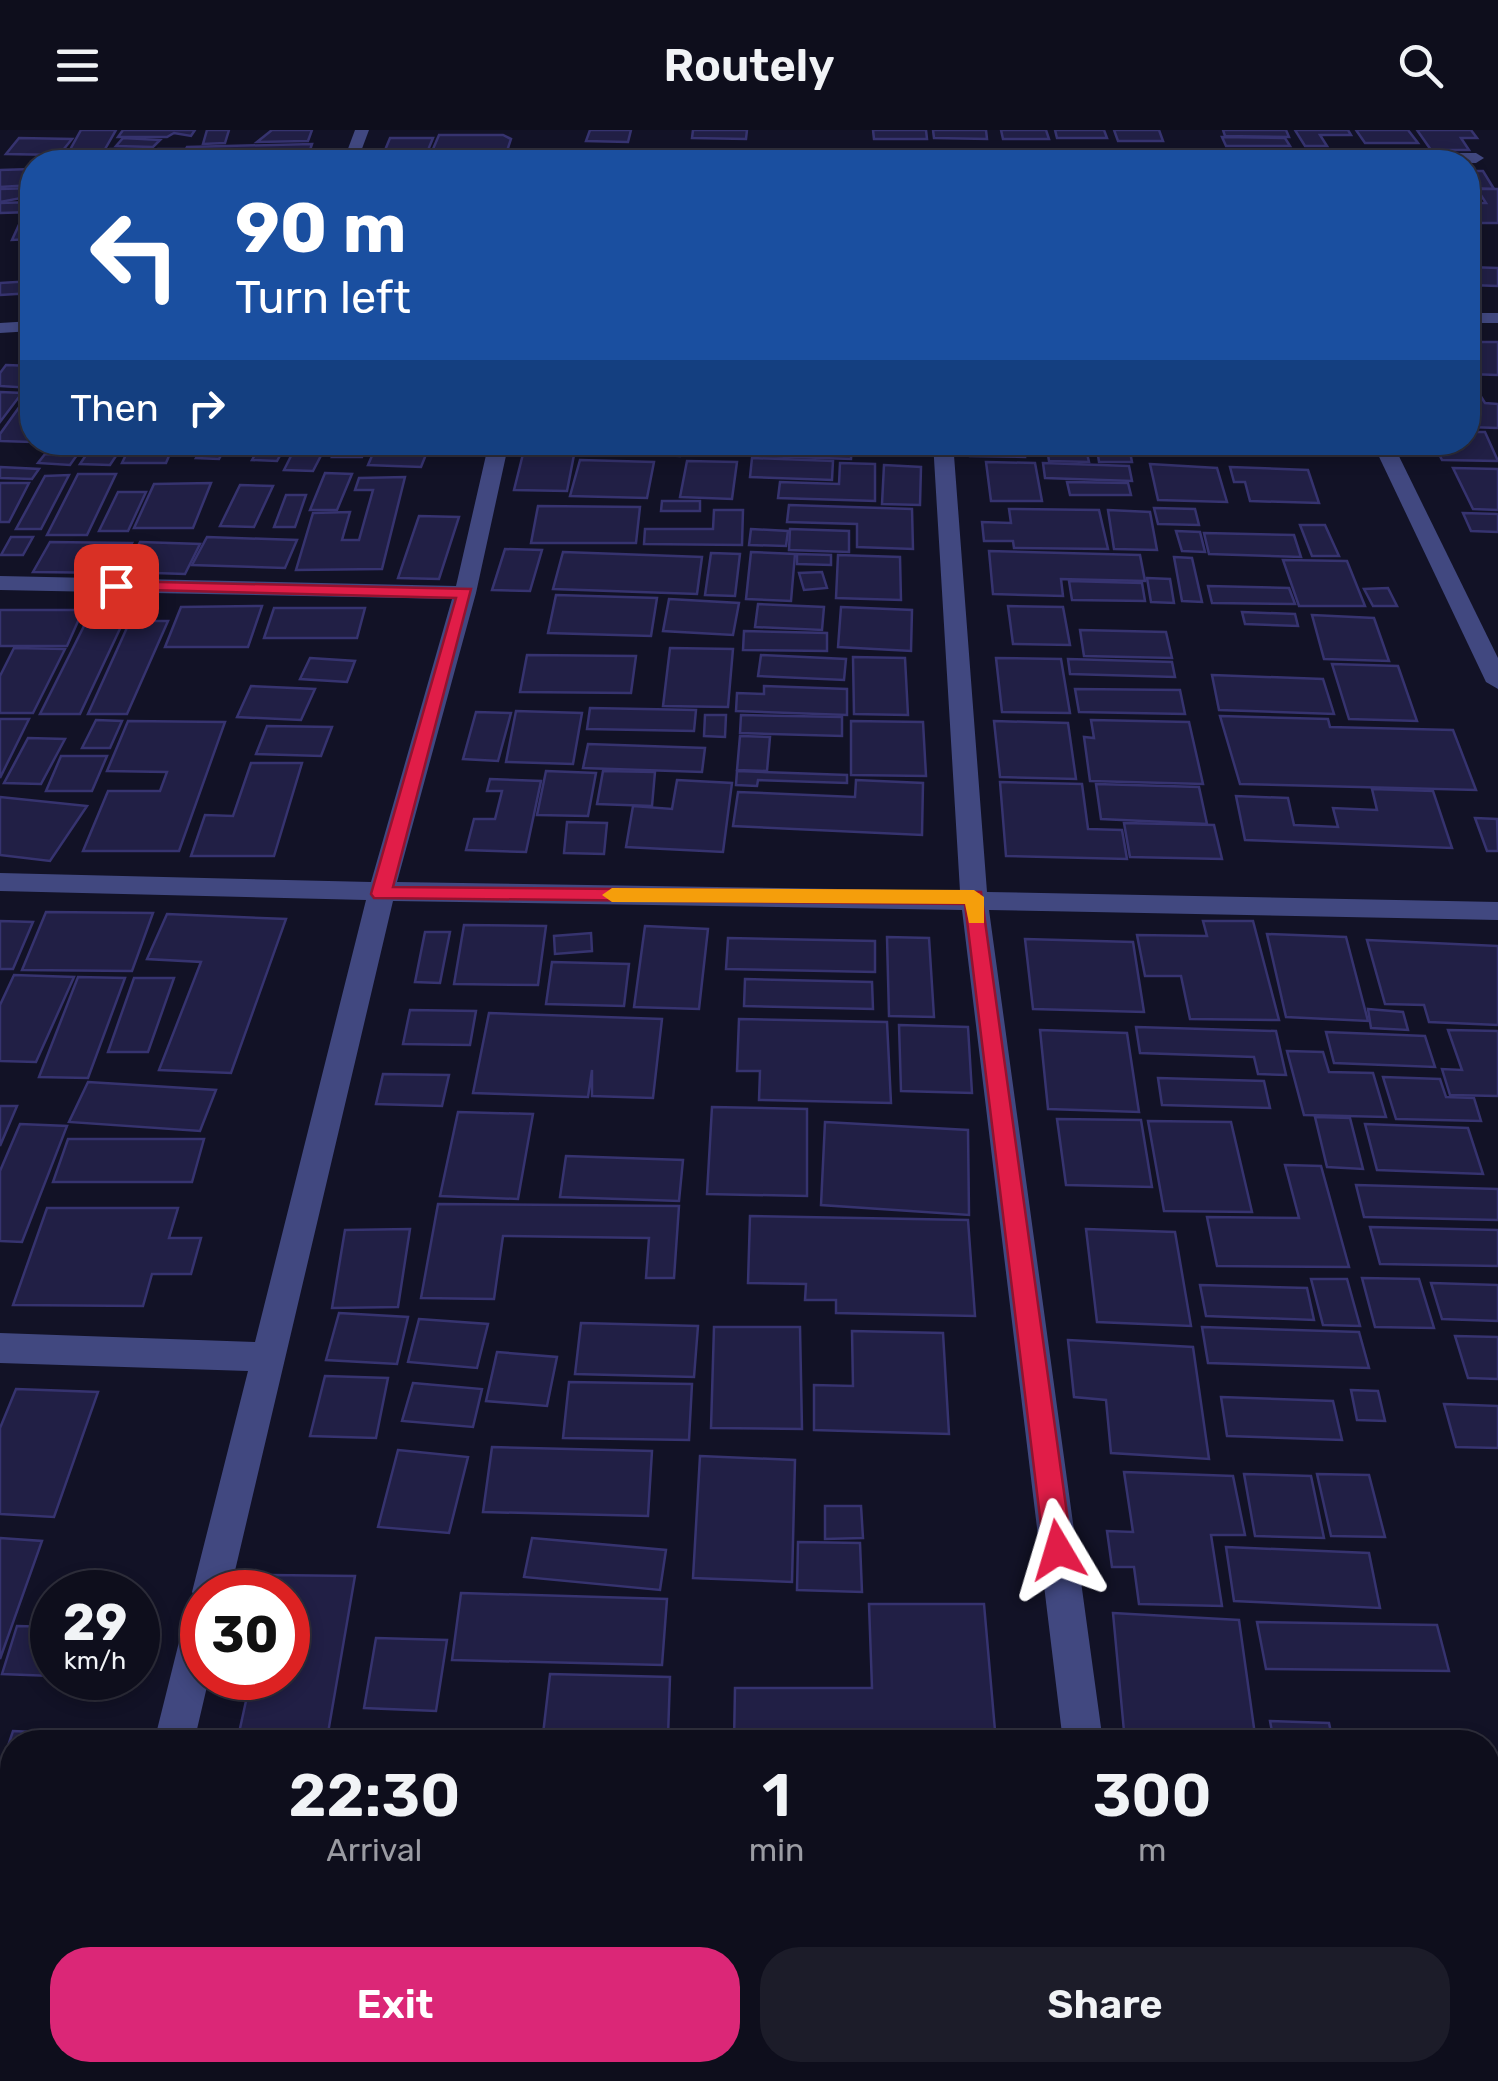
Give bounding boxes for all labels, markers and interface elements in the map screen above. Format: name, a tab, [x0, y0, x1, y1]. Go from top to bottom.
icon: menu	[50, 38, 105, 93]
icon: search	[1393, 38, 1448, 93]
text: Routely	[663, 39, 835, 92]
text: 90 m	[235, 187, 407, 270]
icon: left	[70, 190, 200, 320]
text: Turn left	[235, 271, 411, 324]
icon: right	[179, 380, 234, 435]
text: Then	[70, 385, 159, 431]
pin	[74, 544, 159, 629]
icon: arrive	[89, 559, 144, 614]
position arrow	[1006, 1498, 1110, 1602]
speed limit sign: 30	[180, 1570, 310, 1700]
text: 29	[63, 1593, 127, 1653]
text: km/h	[64, 1646, 126, 1675]
text: 22:30	[288, 1760, 460, 1831]
text: 1	[762, 1760, 791, 1831]
text: 300	[1093, 1760, 1212, 1831]
text: Arrival	[326, 1831, 422, 1869]
text: min	[749, 1831, 804, 1869]
text: m	[1138, 1831, 1166, 1869]
button: Exit	[50, 1947, 740, 2062]
button: Share	[760, 1947, 1450, 2062]

